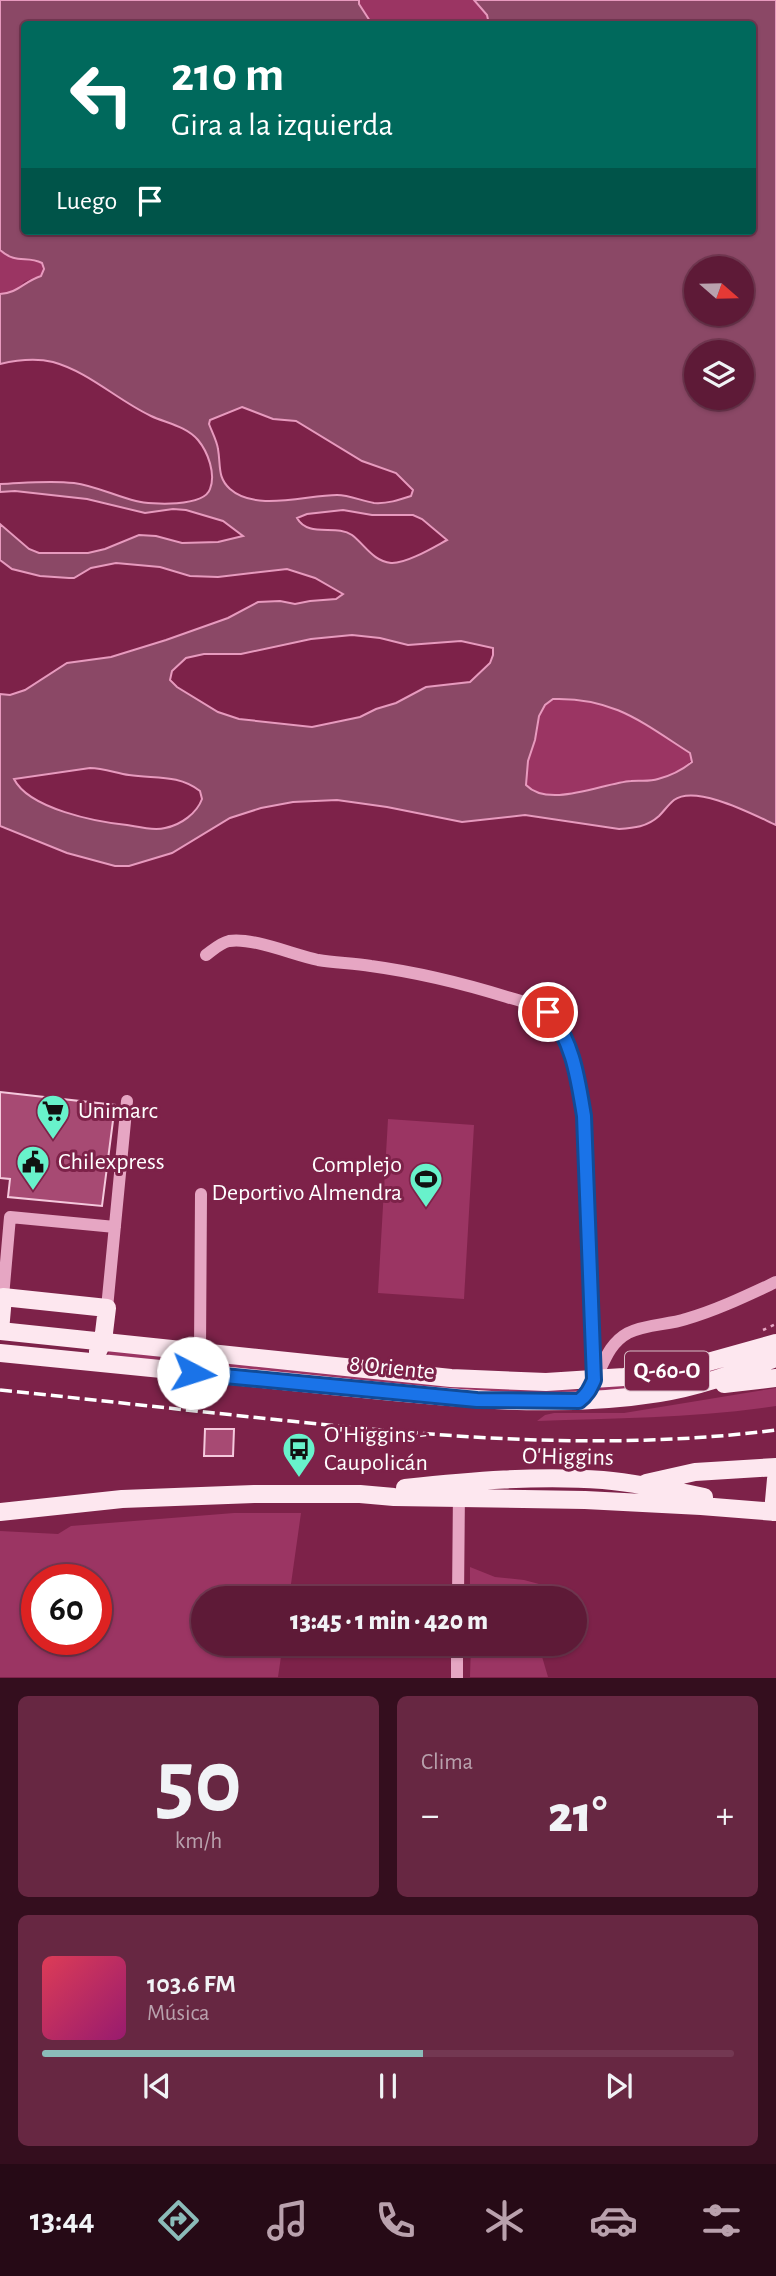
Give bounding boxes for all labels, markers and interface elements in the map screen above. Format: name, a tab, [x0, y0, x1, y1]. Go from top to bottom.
icon: left	[56, 49, 147, 140]
text: 210 m	[171, 51, 284, 100]
text: Gira a la izquierda	[171, 109, 393, 141]
icon: arrive	[131, 182, 169, 220]
text: Luego	[56, 188, 117, 214]
north arrow	[684, 256, 754, 326]
map controls	[684, 256, 754, 410]
button: layers	[684, 340, 754, 410]
pin	[518, 982, 578, 1042]
icon: arrive	[529, 993, 567, 1031]
supermarket icon: Unimarc	[34, 1092, 72, 1141]
place label: Unimarc	[78, 1099, 158, 1123]
public building icon: Chilexpress	[14, 1143, 52, 1192]
place label: Chilexpress	[58, 1150, 165, 1174]
place label: Complejo Deportivo Almendra	[211, 1153, 402, 1205]
sports icon: Complejo Deportivo Almendra	[407, 1160, 445, 1209]
position arrow	[156, 1336, 230, 1410]
street label: 8 Oriente	[348, 1352, 436, 1384]
road number: Q-60-O	[625, 1352, 709, 1390]
place label: O'Higgins - Caupolicán	[324, 1423, 428, 1475]
bus stop icon: O'Higgins - Caupolicán	[280, 1430, 318, 1479]
street label: O'Higgins	[522, 1444, 614, 1470]
speed limit sign: 60	[21, 1564, 112, 1655]
text: 13:45 · 1 min · 420 m	[290, 1608, 488, 1634]
text: 50	[155, 1737, 242, 1828]
text: Clima	[421, 1751, 473, 1774]
text: 21°	[548, 1789, 607, 1841]
text: −	[421, 1797, 439, 1835]
text: +	[716, 1797, 734, 1835]
text: km/h	[175, 1830, 222, 1853]
text: 103.6 FM	[147, 1971, 236, 1997]
text: Música	[147, 2002, 210, 2025]
icon: previous	[138, 2067, 176, 2105]
icon: pause	[369, 2067, 407, 2105]
icon: next	[600, 2067, 638, 2105]
icon: directions	[154, 2196, 203, 2245]
icon: music	[263, 2196, 312, 2245]
icon: phone	[371, 2196, 420, 2245]
icon: climate	[480, 2196, 529, 2245]
icon: car	[589, 2196, 638, 2245]
icon: filters	[697, 2196, 746, 2245]
text: 13:44	[30, 2204, 95, 2236]

